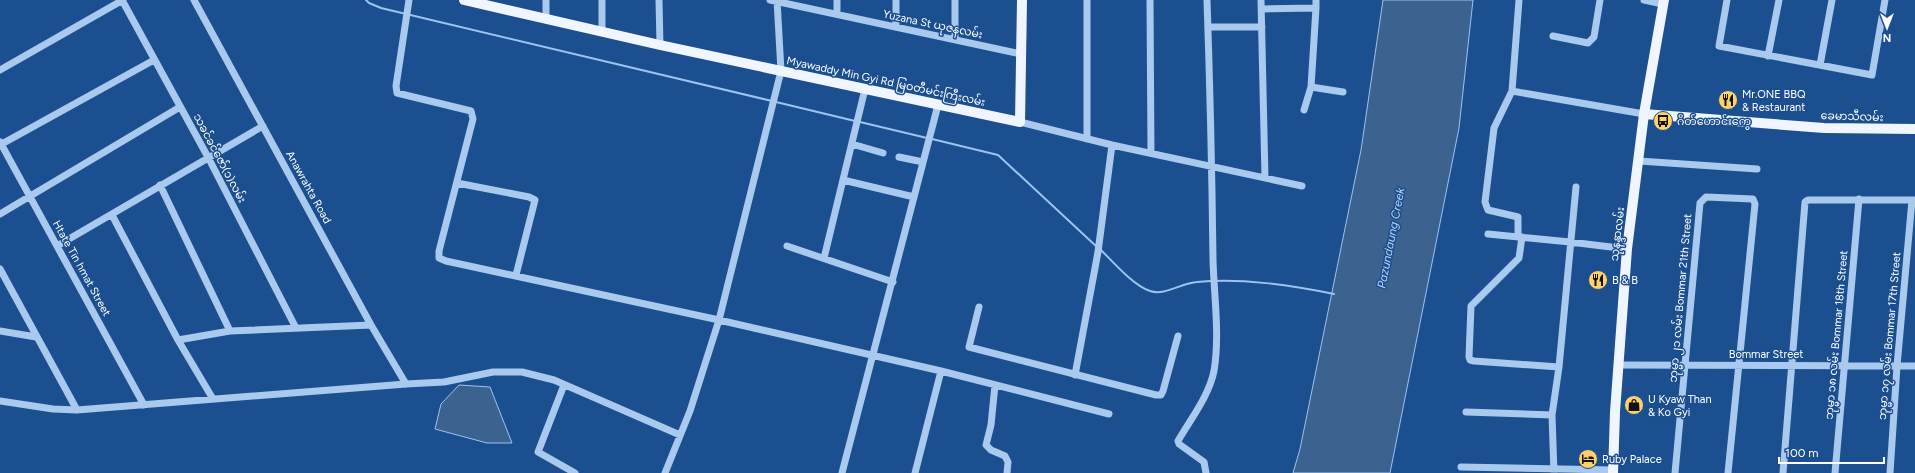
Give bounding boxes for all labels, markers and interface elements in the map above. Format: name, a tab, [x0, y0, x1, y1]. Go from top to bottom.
street label: Yuzana St ယုဇနလမ်း	[882, 7, 984, 43]
north arrow	[1867, 8, 1907, 48]
text: N	[1883, 31, 1891, 44]
street label: Myawaddy Min Gyi Rd မြဝတီမင်းကြီးလမ်း	[785, 53, 987, 111]
place label: Mr.ONE BBQ & Restaurant	[1742, 88, 1806, 114]
restaurant icon: Mr.ONE BBQ & Restaurant	[1717, 89, 1739, 111]
street label: ခေမာသီလမ်း	[1820, 108, 1884, 124]
bus stop icon: ဂိတ်ဟောင်းကွေ	[1652, 110, 1674, 132]
street label: သခင်ခင်ဇော်(၁)လမ်း	[191, 111, 250, 205]
place label: ဂိတ်ဟောင်းကွေ	[1677, 114, 1751, 130]
street label: Anawrahta Road	[283, 149, 334, 226]
water label: Pazundaung Creek	[1374, 185, 1408, 290]
street label: သုနန္ဒာလမ်း	[1607, 206, 1630, 262]
street label: ဘုမ္မာ ၂၁ လမ်း Bommar 21th Street	[1666, 213, 1697, 383]
street label: Htate Tin hmat Street	[50, 218, 113, 318]
street label: ဘုမ္မာ ၁၈ လမ်း Bommar 18th Street	[1822, 250, 1853, 420]
street label: ဘုမ္မာ ၁၇ လမ်း Bommar 17th Street	[1875, 251, 1906, 421]
restaurant icon: B & B	[1587, 269, 1609, 291]
place label: B & B	[1612, 274, 1638, 287]
street label: Bommar Street	[1729, 348, 1803, 361]
place label: U Kyaw Than & Ko Gyi	[1648, 393, 1712, 419]
shop icon: U Kyaw Than & Ko Gyi	[1623, 394, 1645, 416]
scale bar	[1779, 439, 1884, 465]
text: 100 m	[1785, 446, 1819, 460]
hotel icon: Ruby Palace	[1577, 448, 1599, 470]
place label: Ruby Palace	[1602, 453, 1662, 466]

